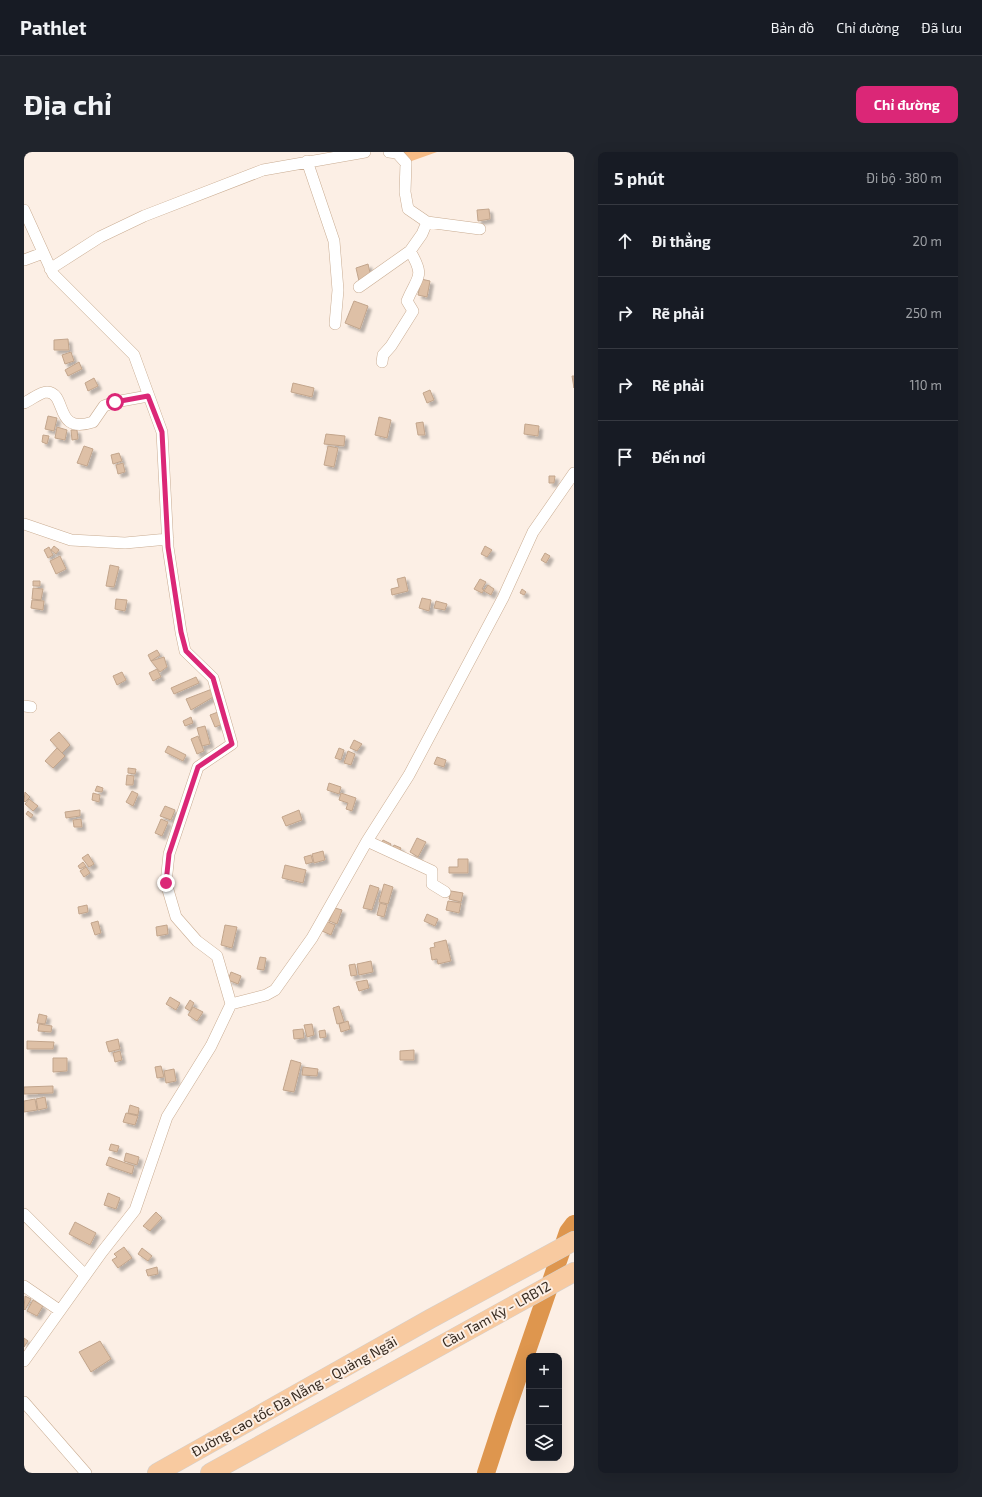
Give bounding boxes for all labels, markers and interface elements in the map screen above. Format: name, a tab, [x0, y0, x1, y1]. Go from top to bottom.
text: Pathlet	[20, 16, 86, 39]
text: Bản đồ	[771, 19, 814, 36]
text: Chỉ đường	[836, 19, 899, 36]
text: Đã lưu	[921, 19, 962, 36]
button: Chỉ đường	[856, 86, 958, 123]
text: Địa chỉ	[24, 87, 112, 121]
text: 5 phút	[614, 168, 665, 188]
text: Đi bộ · 380 m	[866, 170, 942, 186]
icon: ahead	[614, 230, 636, 252]
text: Đi thẳng	[652, 232, 711, 250]
text: 20 m	[913, 233, 942, 249]
icon: right	[614, 302, 636, 324]
text: Rẽ phải	[652, 304, 704, 322]
text: 250 m	[906, 305, 942, 321]
icon: right	[614, 374, 636, 396]
text: Rẽ phải	[652, 376, 704, 394]
text: 110 m	[910, 377, 942, 393]
route start	[106, 393, 124, 411]
icon: arrive	[614, 446, 636, 468]
text: Đến nơi	[652, 448, 706, 466]
route end	[157, 874, 175, 892]
street label: Cầu Tam Kỳ - LRB12	[439, 1277, 554, 1351]
street label: Đường cao tốc Đà Nẵng - Quảng Ngãi	[188, 1332, 400, 1460]
map controls	[526, 1353, 562, 1461]
button: +	[526, 1353, 562, 1389]
button: −	[526, 1389, 562, 1425]
button: layers	[526, 1425, 562, 1461]

